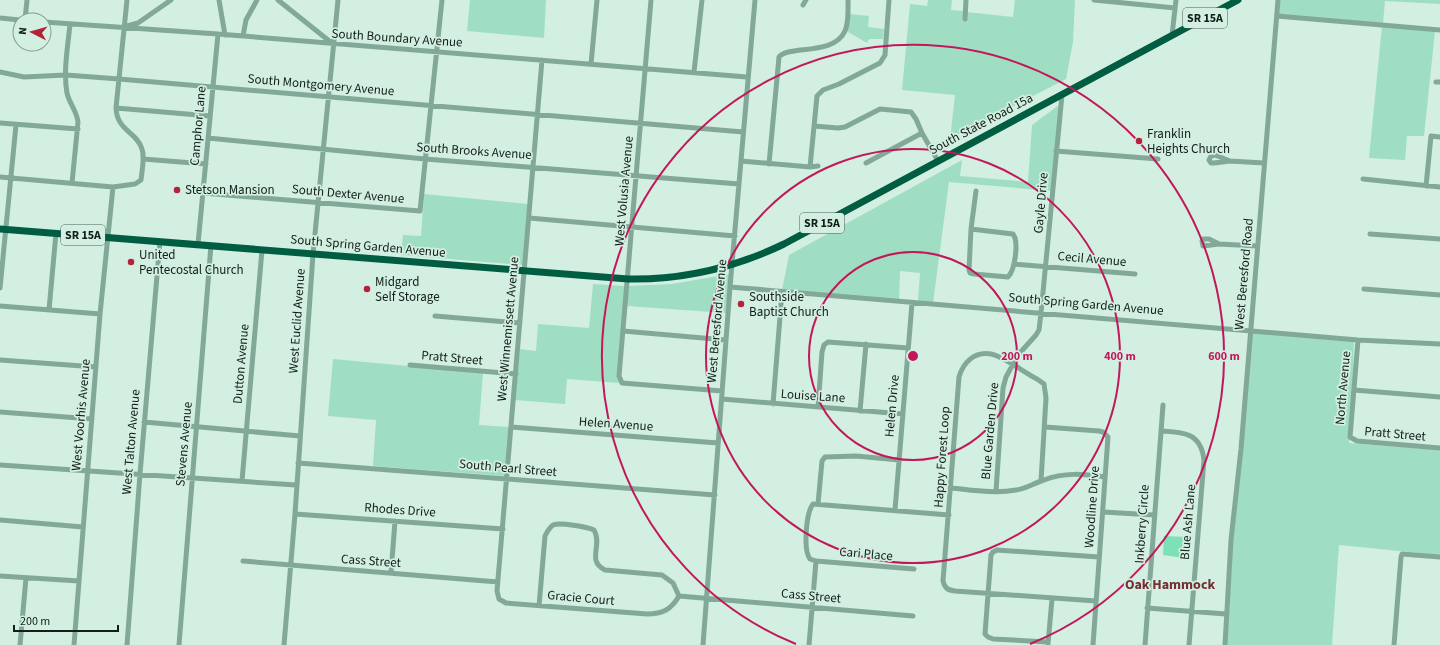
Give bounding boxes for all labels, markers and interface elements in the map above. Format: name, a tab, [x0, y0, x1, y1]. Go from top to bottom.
road number: SR 15A	[1183, 8, 1227, 28]
north arrow	[12, 12, 52, 52]
street label: South Boundary Avenue	[331, 24, 463, 52]
text: N	[15, 27, 30, 35]
street label: South Montgomery Avenue	[247, 70, 395, 100]
street label: Camphor Lane	[186, 86, 210, 166]
street label: South State Road 15a	[926, 89, 1036, 159]
place label: Franklin Heights Church	[1147, 125, 1230, 158]
street label: West Volusia Avenue	[610, 135, 638, 247]
marker: Franklin Heights Church	[1134, 136, 1144, 146]
street label: South Brooks Avenue	[416, 138, 532, 164]
street label: Gayle Drive	[1029, 172, 1053, 234]
street label: South Dexter Avenue	[291, 180, 405, 208]
place label: Stetson Mansion	[185, 181, 275, 199]
marker: Stetson Mansion	[172, 185, 182, 195]
road number: SR 15A	[800, 213, 844, 233]
street label: West Beresford Road	[1230, 217, 1258, 331]
road number: SR 15A	[61, 225, 105, 245]
street label: South Spring Garden Avenue	[290, 230, 446, 262]
place label: United Pentecostal Church	[139, 246, 244, 279]
street label: Cecil Avenue	[1057, 247, 1127, 271]
street label: West Winnemissett Avenue	[493, 256, 523, 402]
marker: United Pentecostal Church	[126, 257, 136, 267]
street label: West Beresford Avenue	[703, 258, 731, 384]
street label: West Euclid Avenue	[284, 268, 310, 374]
place label: Midgard Self Storage	[375, 273, 440, 306]
marker: Midgard Self Storage	[362, 284, 372, 294]
place label: Southside Baptist Church	[749, 288, 829, 321]
street label: South Spring Garden Avenue	[1008, 288, 1164, 320]
marker: Southside Baptist Church	[736, 299, 746, 309]
street label: Dutton Avenue	[229, 323, 253, 405]
street label: Pratt Street	[421, 346, 484, 370]
text: 200 m	[1001, 348, 1033, 365]
text: 400 m	[1104, 348, 1136, 365]
text: 600 m	[1208, 348, 1240, 365]
centre of rings	[906, 349, 920, 363]
street label: North Avenue	[1331, 350, 1355, 426]
street label: West Voorhis Avenue	[67, 358, 95, 472]
street label: Helen Drive	[880, 374, 904, 438]
street label: Blue Garden Drive	[977, 382, 1003, 480]
street label: Louise Lane	[780, 385, 846, 407]
street label: West Talton Avenue	[117, 389, 145, 495]
street label: Stevens Avenue	[171, 401, 197, 487]
street label: Happy Forest Loop	[929, 406, 955, 508]
street label: Helen Avenue	[578, 412, 654, 436]
street label: Pratt Street	[1364, 422, 1427, 446]
street label: South Pearl Street	[458, 455, 558, 481]
street label: Woodline Drive	[1080, 465, 1104, 549]
street label: Blue Ash Lane	[1176, 483, 1200, 561]
street label: Inkberry Circle	[1130, 484, 1154, 564]
street label: Rhodes Drive	[364, 499, 436, 521]
street label: Cari Place	[839, 543, 893, 565]
street label: Cass Street	[340, 550, 402, 572]
district label: Oak Hammock	[1125, 575, 1215, 595]
street label: Cass Street	[780, 584, 842, 608]
street label: Gracie Court	[547, 586, 616, 610]
scale bar	[14, 607, 118, 633]
text: 200 m	[20, 613, 50, 630]

